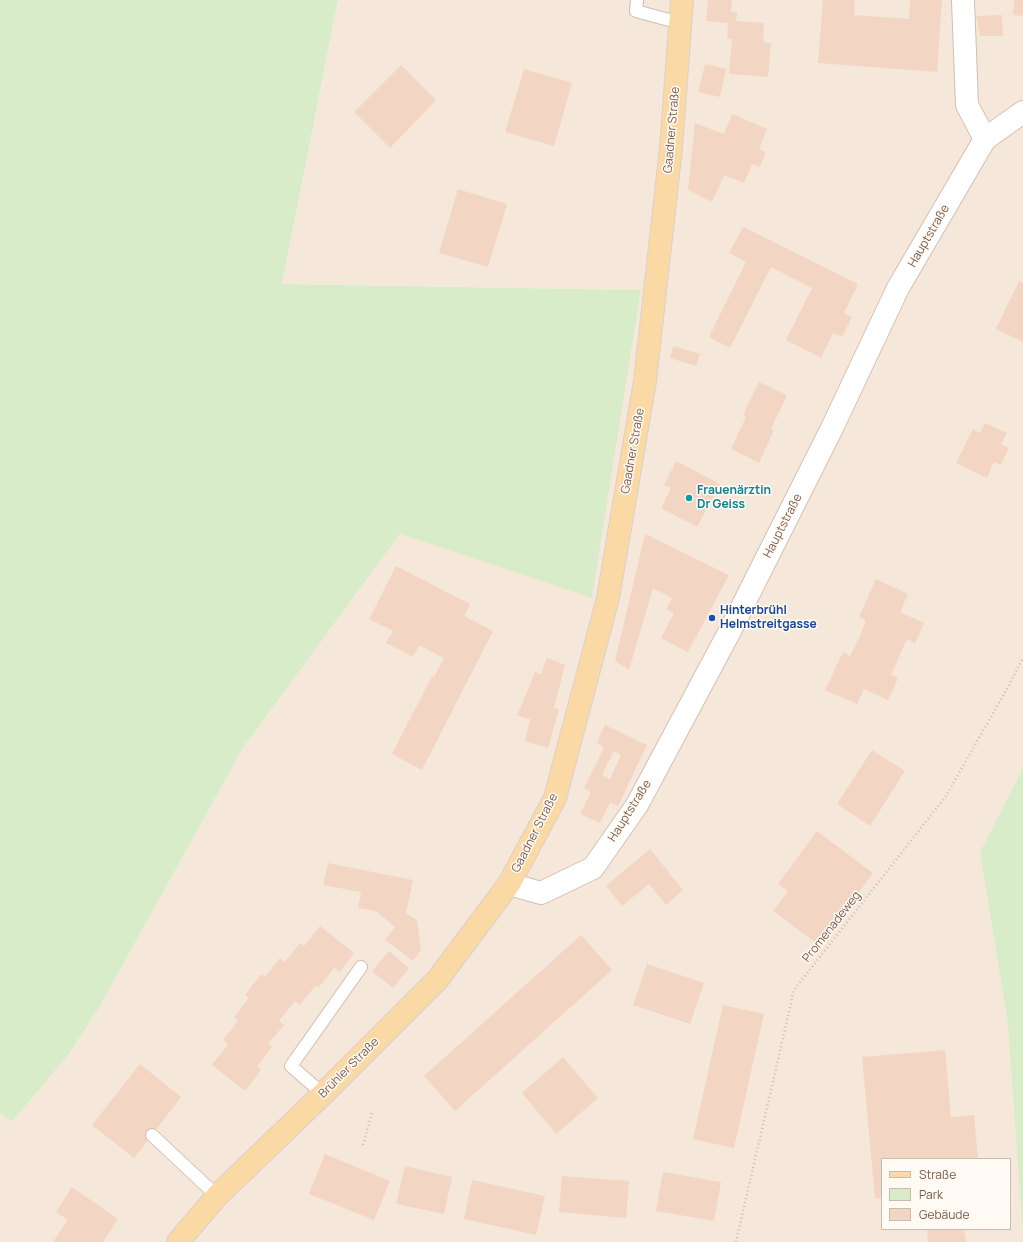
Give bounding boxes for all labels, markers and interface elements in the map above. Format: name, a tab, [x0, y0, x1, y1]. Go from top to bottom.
street label: Gaadner Straße	[661, 86, 683, 174]
street label: Hauptstraße	[905, 202, 953, 270]
street label: Gaadner Straße	[618, 407, 648, 495]
place label: Frauenärztin Dr Geiss	[697, 484, 771, 512]
street label: Hauptstraße	[761, 492, 805, 560]
marker: Frauenärztin Dr Geiss	[684, 493, 694, 503]
place label: Hinterbrühl Helmstreitgasse	[720, 604, 817, 632]
marker: Hinterbrühl Helmstreitgasse	[707, 613, 717, 623]
street label: Hauptstraße	[605, 778, 655, 844]
street label: Gaadner Straße	[509, 791, 561, 875]
street label: Promenadeweg	[800, 889, 864, 965]
street label: Brühler Straße	[316, 1035, 382, 1101]
legend	[881, 1158, 1011, 1230]
text: Straße	[919, 1166, 956, 1183]
text: Park	[919, 1186, 943, 1203]
text: Gebäude	[919, 1206, 970, 1223]

